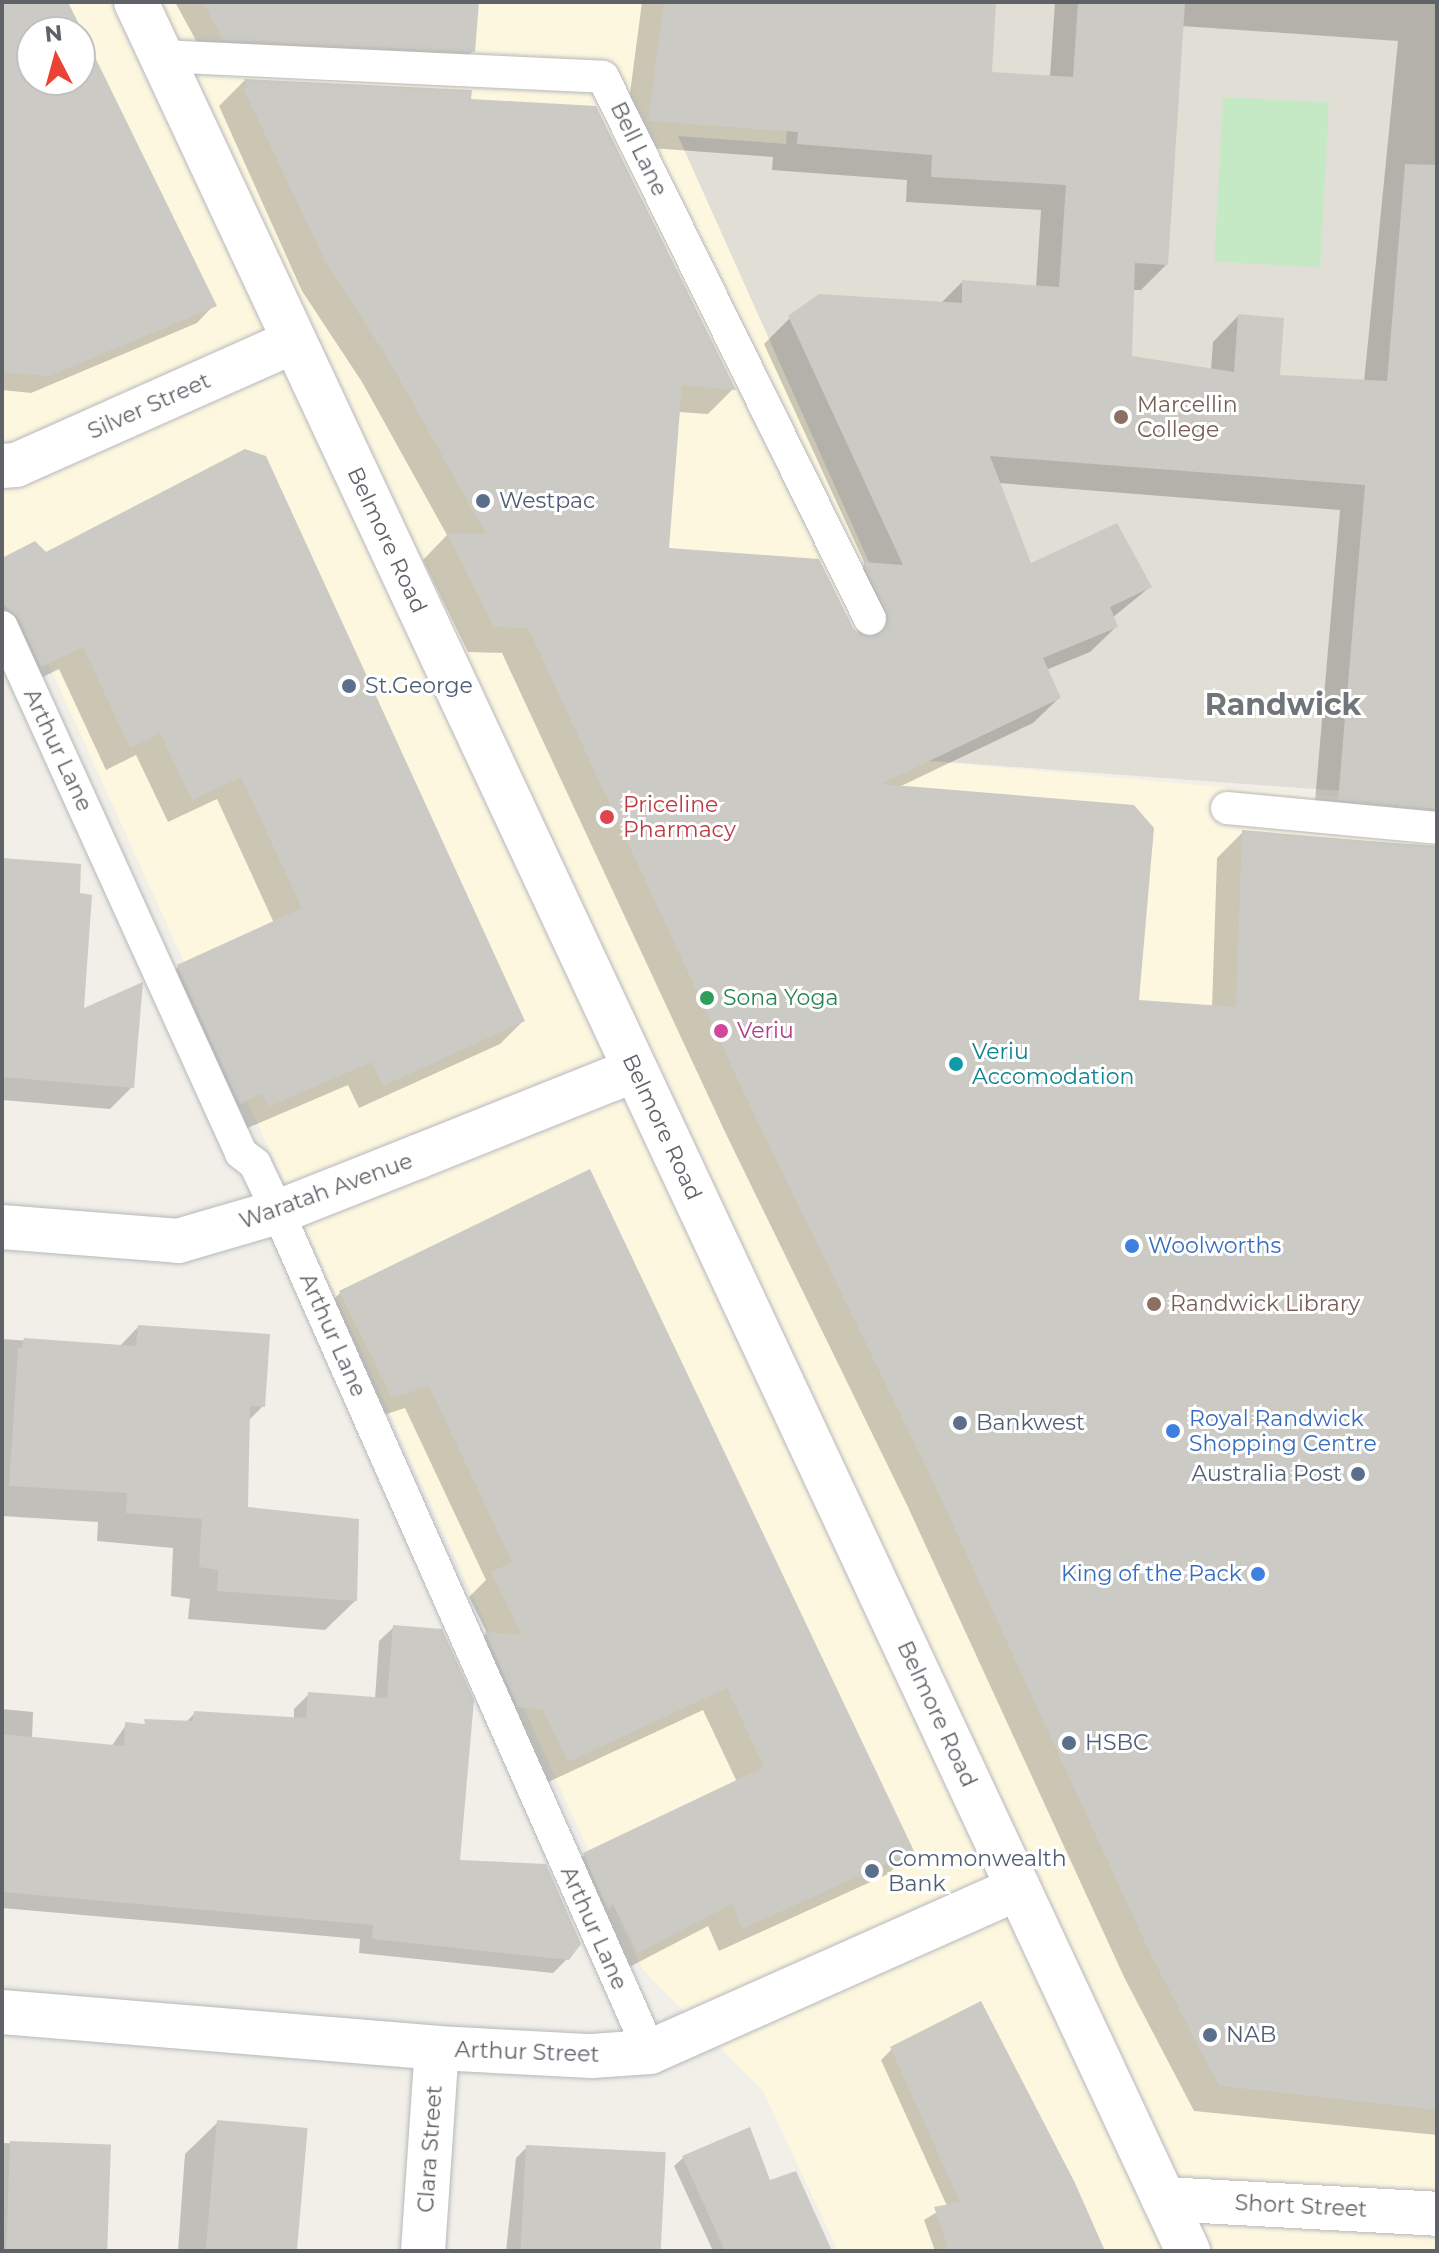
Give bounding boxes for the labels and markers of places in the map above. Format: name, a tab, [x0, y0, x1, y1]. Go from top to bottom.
place label: Marcellin College	[1137, 391, 1238, 442]
marker: Marcellin College	[1112, 408, 1130, 426]
place label: Westpac	[499, 488, 595, 514]
marker: Westpac	[474, 492, 492, 510]
place label: St.George	[365, 673, 473, 699]
marker: St.George	[340, 677, 358, 695]
place label: Priceline Pharmacy	[623, 791, 736, 842]
marker: Priceline Pharmacy	[598, 808, 616, 826]
place label: Sona Yoga	[723, 985, 838, 1011]
marker: Sona Yoga	[698, 989, 716, 1007]
place label: Veriu	[737, 1018, 794, 1044]
marker: Veriu	[712, 1022, 730, 1040]
place label: Veriu Accomodation	[972, 1038, 1134, 1090]
marker: Veriu Accomodation	[947, 1055, 965, 1073]
place label: Woolworths	[1148, 1233, 1281, 1259]
marker: Woolworths	[1123, 1237, 1141, 1255]
place label: Randwick Library	[1170, 1291, 1360, 1317]
marker: Randwick Library	[1145, 1295, 1163, 1313]
place label: Royal Randwick Shopping Centre	[1189, 1405, 1377, 1456]
place label: Bankwest	[976, 1410, 1085, 1436]
marker: Bankwest	[951, 1414, 969, 1432]
marker: Royal Randwick Shopping Centre	[1164, 1422, 1182, 1440]
place label: Australia Post	[1192, 1461, 1342, 1487]
marker: Australia Post	[1349, 1465, 1367, 1483]
place label: King of the Pack	[1061, 1561, 1242, 1587]
marker: King of the Pack	[1249, 1565, 1267, 1583]
place label: HSBC	[1085, 1730, 1149, 1756]
marker: HSBC	[1060, 1734, 1078, 1752]
place label: Commonwealth Bank	[888, 1845, 1066, 1896]
marker: Commonwealth Bank	[863, 1862, 881, 1880]
place label: NAB	[1226, 2022, 1276, 2048]
marker: NAB	[1201, 2026, 1219, 2044]

